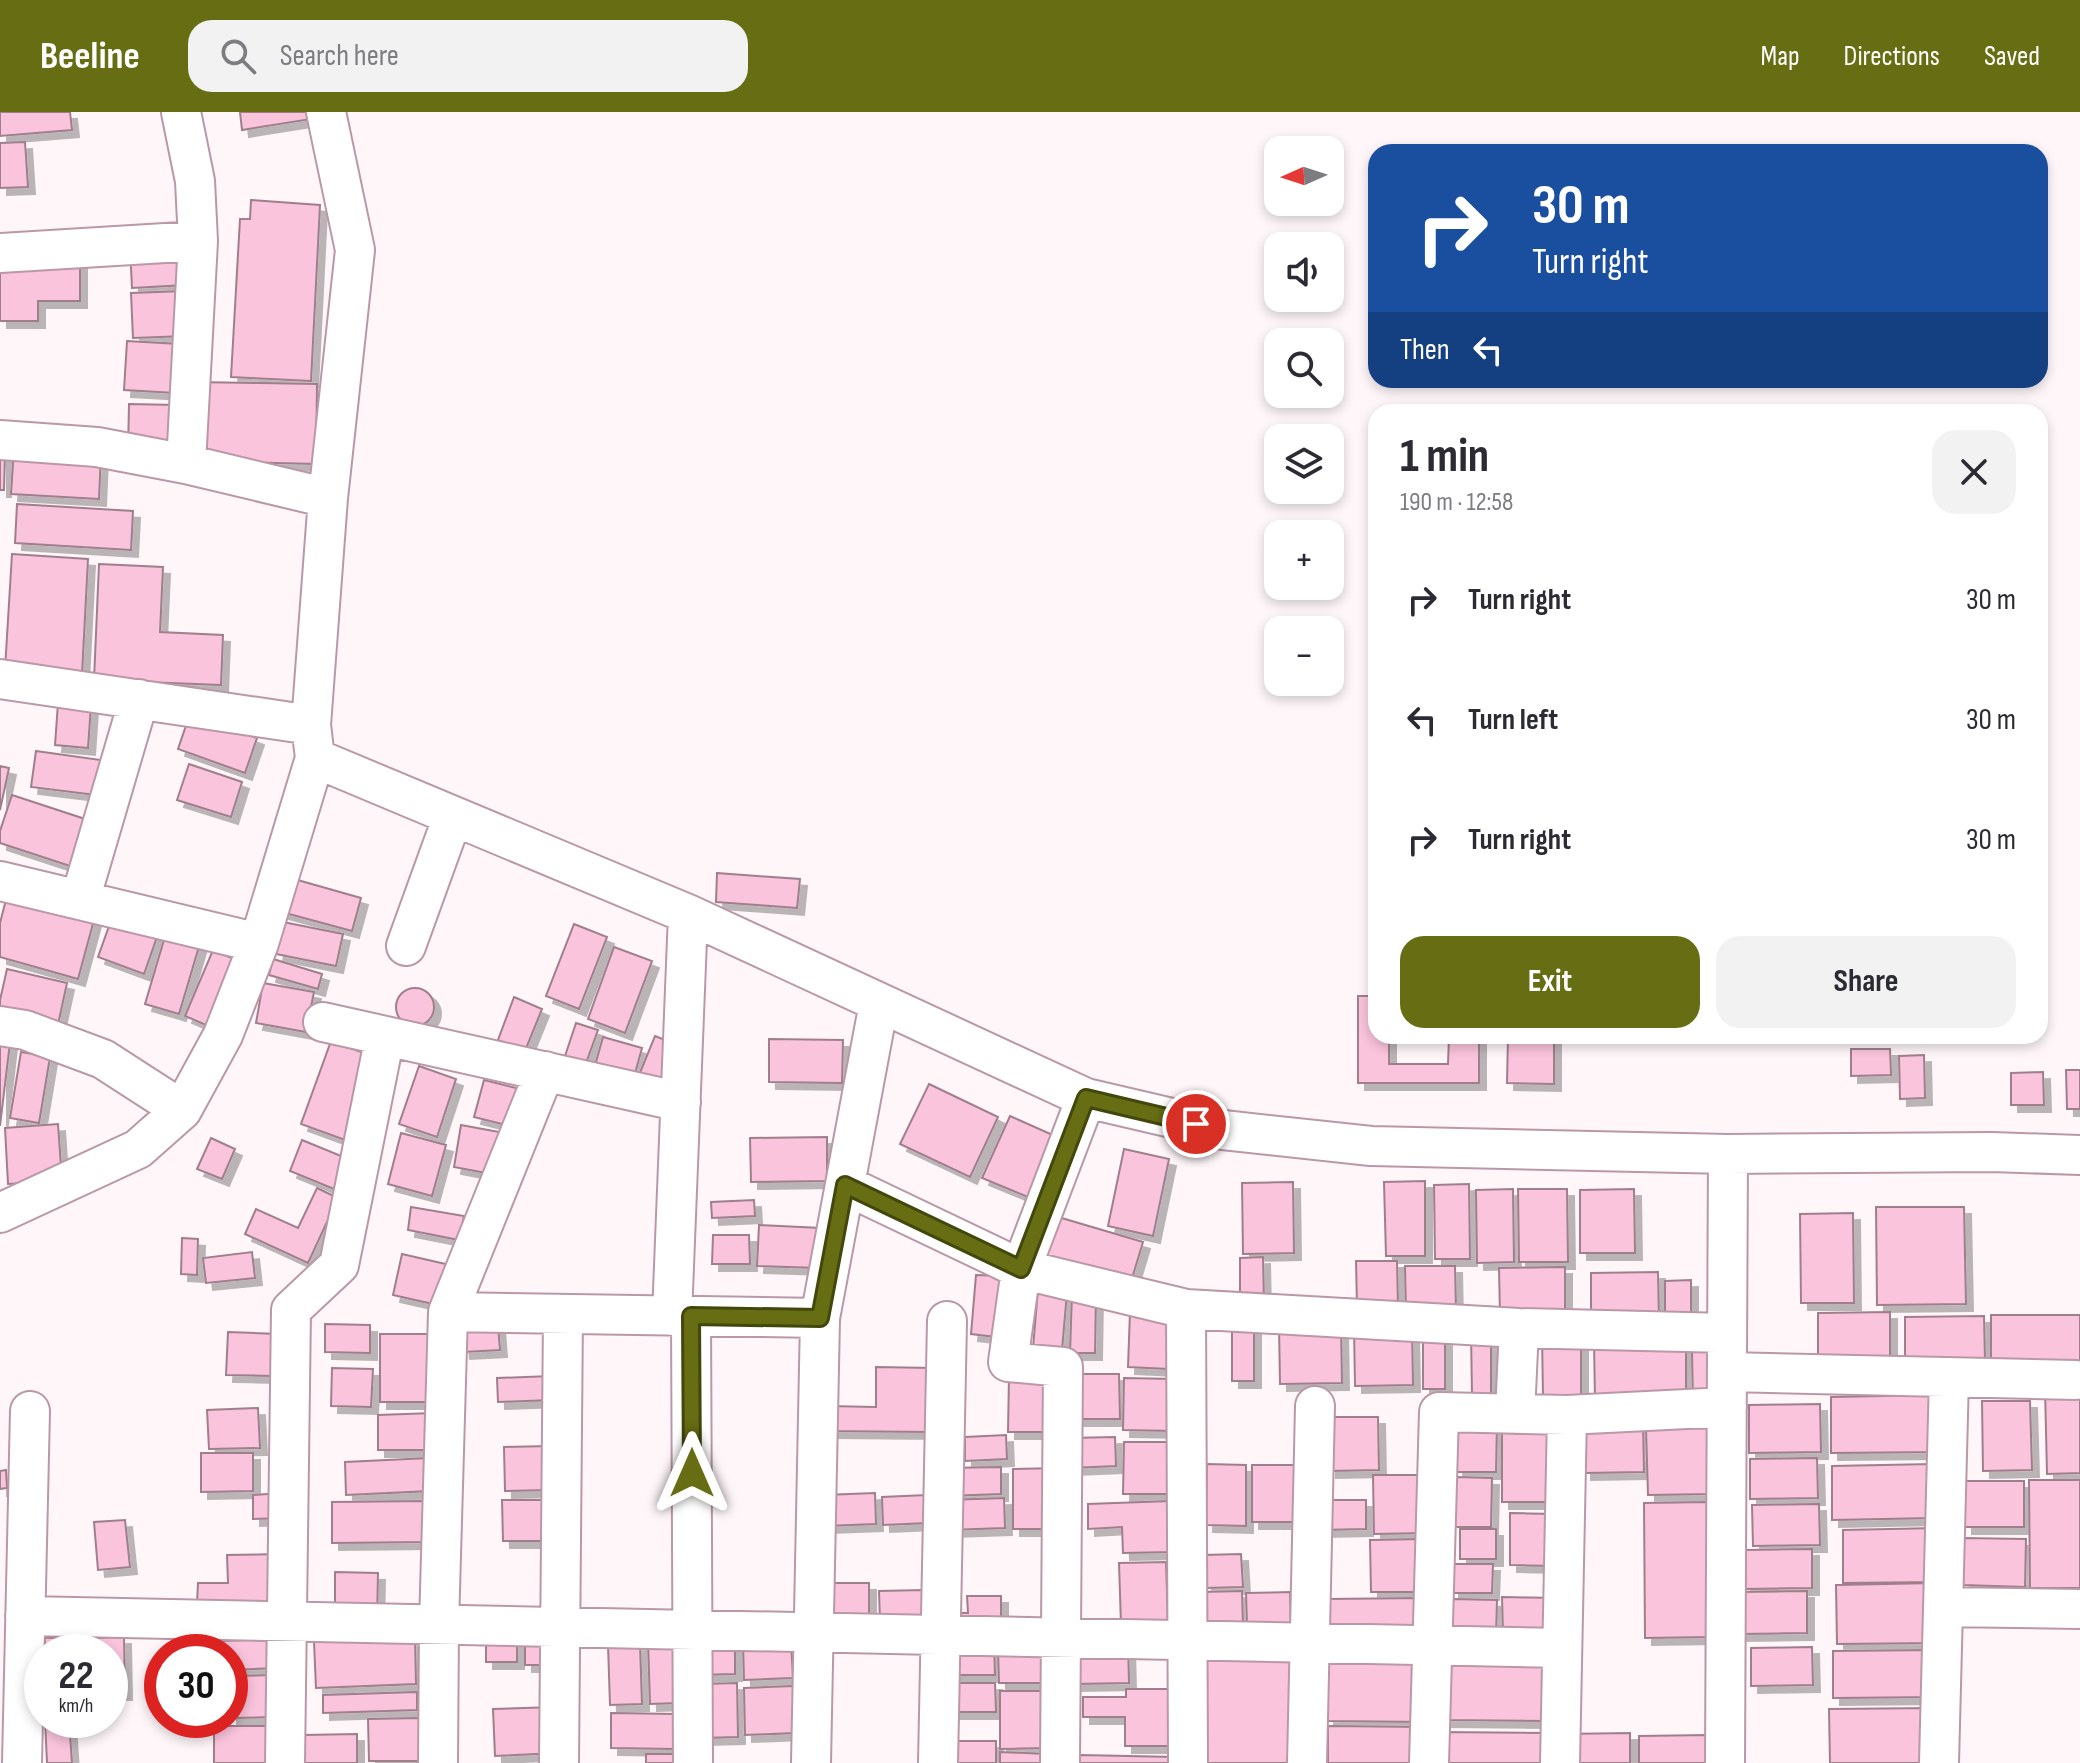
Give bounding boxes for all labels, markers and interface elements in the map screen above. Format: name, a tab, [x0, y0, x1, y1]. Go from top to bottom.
search box	[188, 20, 748, 92]
text: Beeline	[40, 34, 140, 79]
icon: search	[216, 34, 260, 78]
text: Search here	[280, 38, 399, 74]
text: Map	[1761, 40, 1800, 73]
text: Directions	[1844, 40, 1940, 73]
text: Saved	[1984, 40, 2040, 73]
north arrow	[1264, 136, 1344, 216]
map controls	[1264, 136, 1344, 696]
text: 30 m	[1532, 173, 1630, 240]
icon: right	[1400, 176, 1504, 280]
button: sound	[1264, 232, 1344, 312]
text: Turn right	[1532, 241, 1649, 284]
button: search	[1264, 328, 1344, 408]
icon: left	[1466, 328, 1510, 372]
text: Then	[1400, 332, 1450, 368]
button: layers	[1264, 424, 1344, 504]
text: 1 min	[1400, 428, 1489, 485]
button: close	[1932, 430, 2016, 514]
text: 190 m · 12:58	[1400, 487, 1513, 518]
button: +	[1264, 520, 1344, 600]
icon: right	[1400, 578, 1444, 622]
text: Turn right	[1468, 582, 1571, 618]
text: 30 m	[1966, 582, 2016, 618]
button: −	[1264, 616, 1344, 696]
icon: left	[1400, 698, 1444, 742]
text: Turn left	[1468, 702, 1558, 738]
text: 30 m	[1966, 702, 2016, 738]
icon: right	[1400, 818, 1444, 862]
text: Turn right	[1468, 822, 1571, 858]
text: 30 m	[1966, 822, 2016, 858]
button: Exit	[1400, 936, 1700, 1028]
button: Share	[1716, 936, 2016, 1028]
pin	[1162, 1090, 1230, 1158]
icon: arrive	[1174, 1102, 1218, 1146]
position arrow	[650, 1431, 734, 1515]
speed limit sign: 30	[144, 1634, 248, 1738]
text: 22	[58, 1652, 94, 1700]
text: km/h	[59, 1694, 93, 1718]

